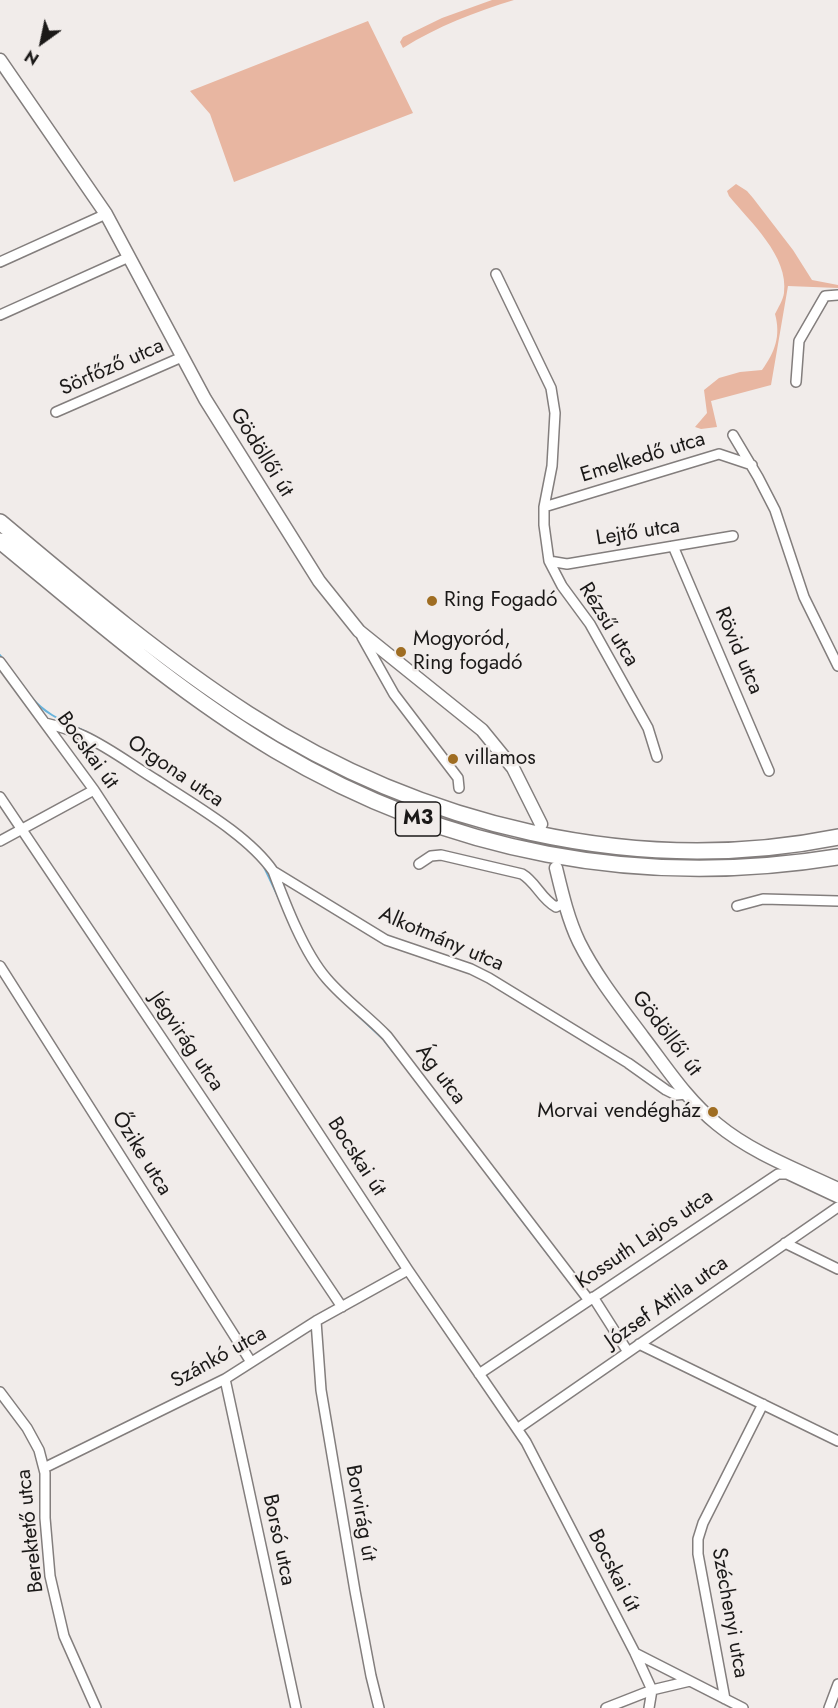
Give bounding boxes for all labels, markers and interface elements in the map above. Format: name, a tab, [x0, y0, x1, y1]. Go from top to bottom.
north arrow	[12, 12, 72, 72]
text: N	[20, 44, 44, 71]
street label: Sörfőző utca	[56, 334, 168, 402]
street label: Gödöllői út	[224, 404, 298, 502]
street label: Emelkedő utca	[578, 427, 708, 489]
street label: Lejtő utca	[594, 514, 682, 552]
street label: Rézsű utca	[572, 578, 644, 672]
place label: Ring Fogadó	[444, 588, 557, 614]
marker: Ring Fogadó	[425, 594, 439, 608]
street label: Rövid utca	[708, 604, 768, 698]
place label: Mogyoród, Ring fogadó	[413, 627, 522, 677]
marker: Mogyoród, Ring fogadó	[394, 645, 408, 659]
street label: Bocskai út	[51, 708, 123, 794]
street label: Orgona utca	[122, 731, 228, 813]
place label: villamos	[465, 746, 536, 772]
marker: villamos	[446, 752, 460, 766]
road number: M3	[396, 802, 440, 836]
street label: Alkotmány utca	[375, 902, 507, 978]
street label: Gödöllői út	[626, 986, 706, 1082]
street label: Jégvirág utca	[144, 988, 228, 1096]
street label: Ág utca	[409, 1040, 471, 1110]
place label: Morvai vendégház	[537, 1099, 701, 1125]
marker: Morvai vendégház	[706, 1105, 720, 1119]
street label: Őzike utca	[105, 1107, 177, 1201]
street label: Bocskai út	[321, 1113, 391, 1201]
street label: Kossuth Lajos utca	[572, 1185, 718, 1295]
street label: József Attila utca	[601, 1251, 733, 1355]
street label: Szánkó utca	[167, 1321, 271, 1395]
street label: Borvirág út	[339, 1463, 381, 1563]
street label: Berektető utca	[12, 1468, 50, 1594]
street label: Borsó utca	[256, 1492, 300, 1588]
street label: Bocskai út	[582, 1526, 644, 1616]
street label: Széchenyi utca	[705, 1546, 753, 1680]

